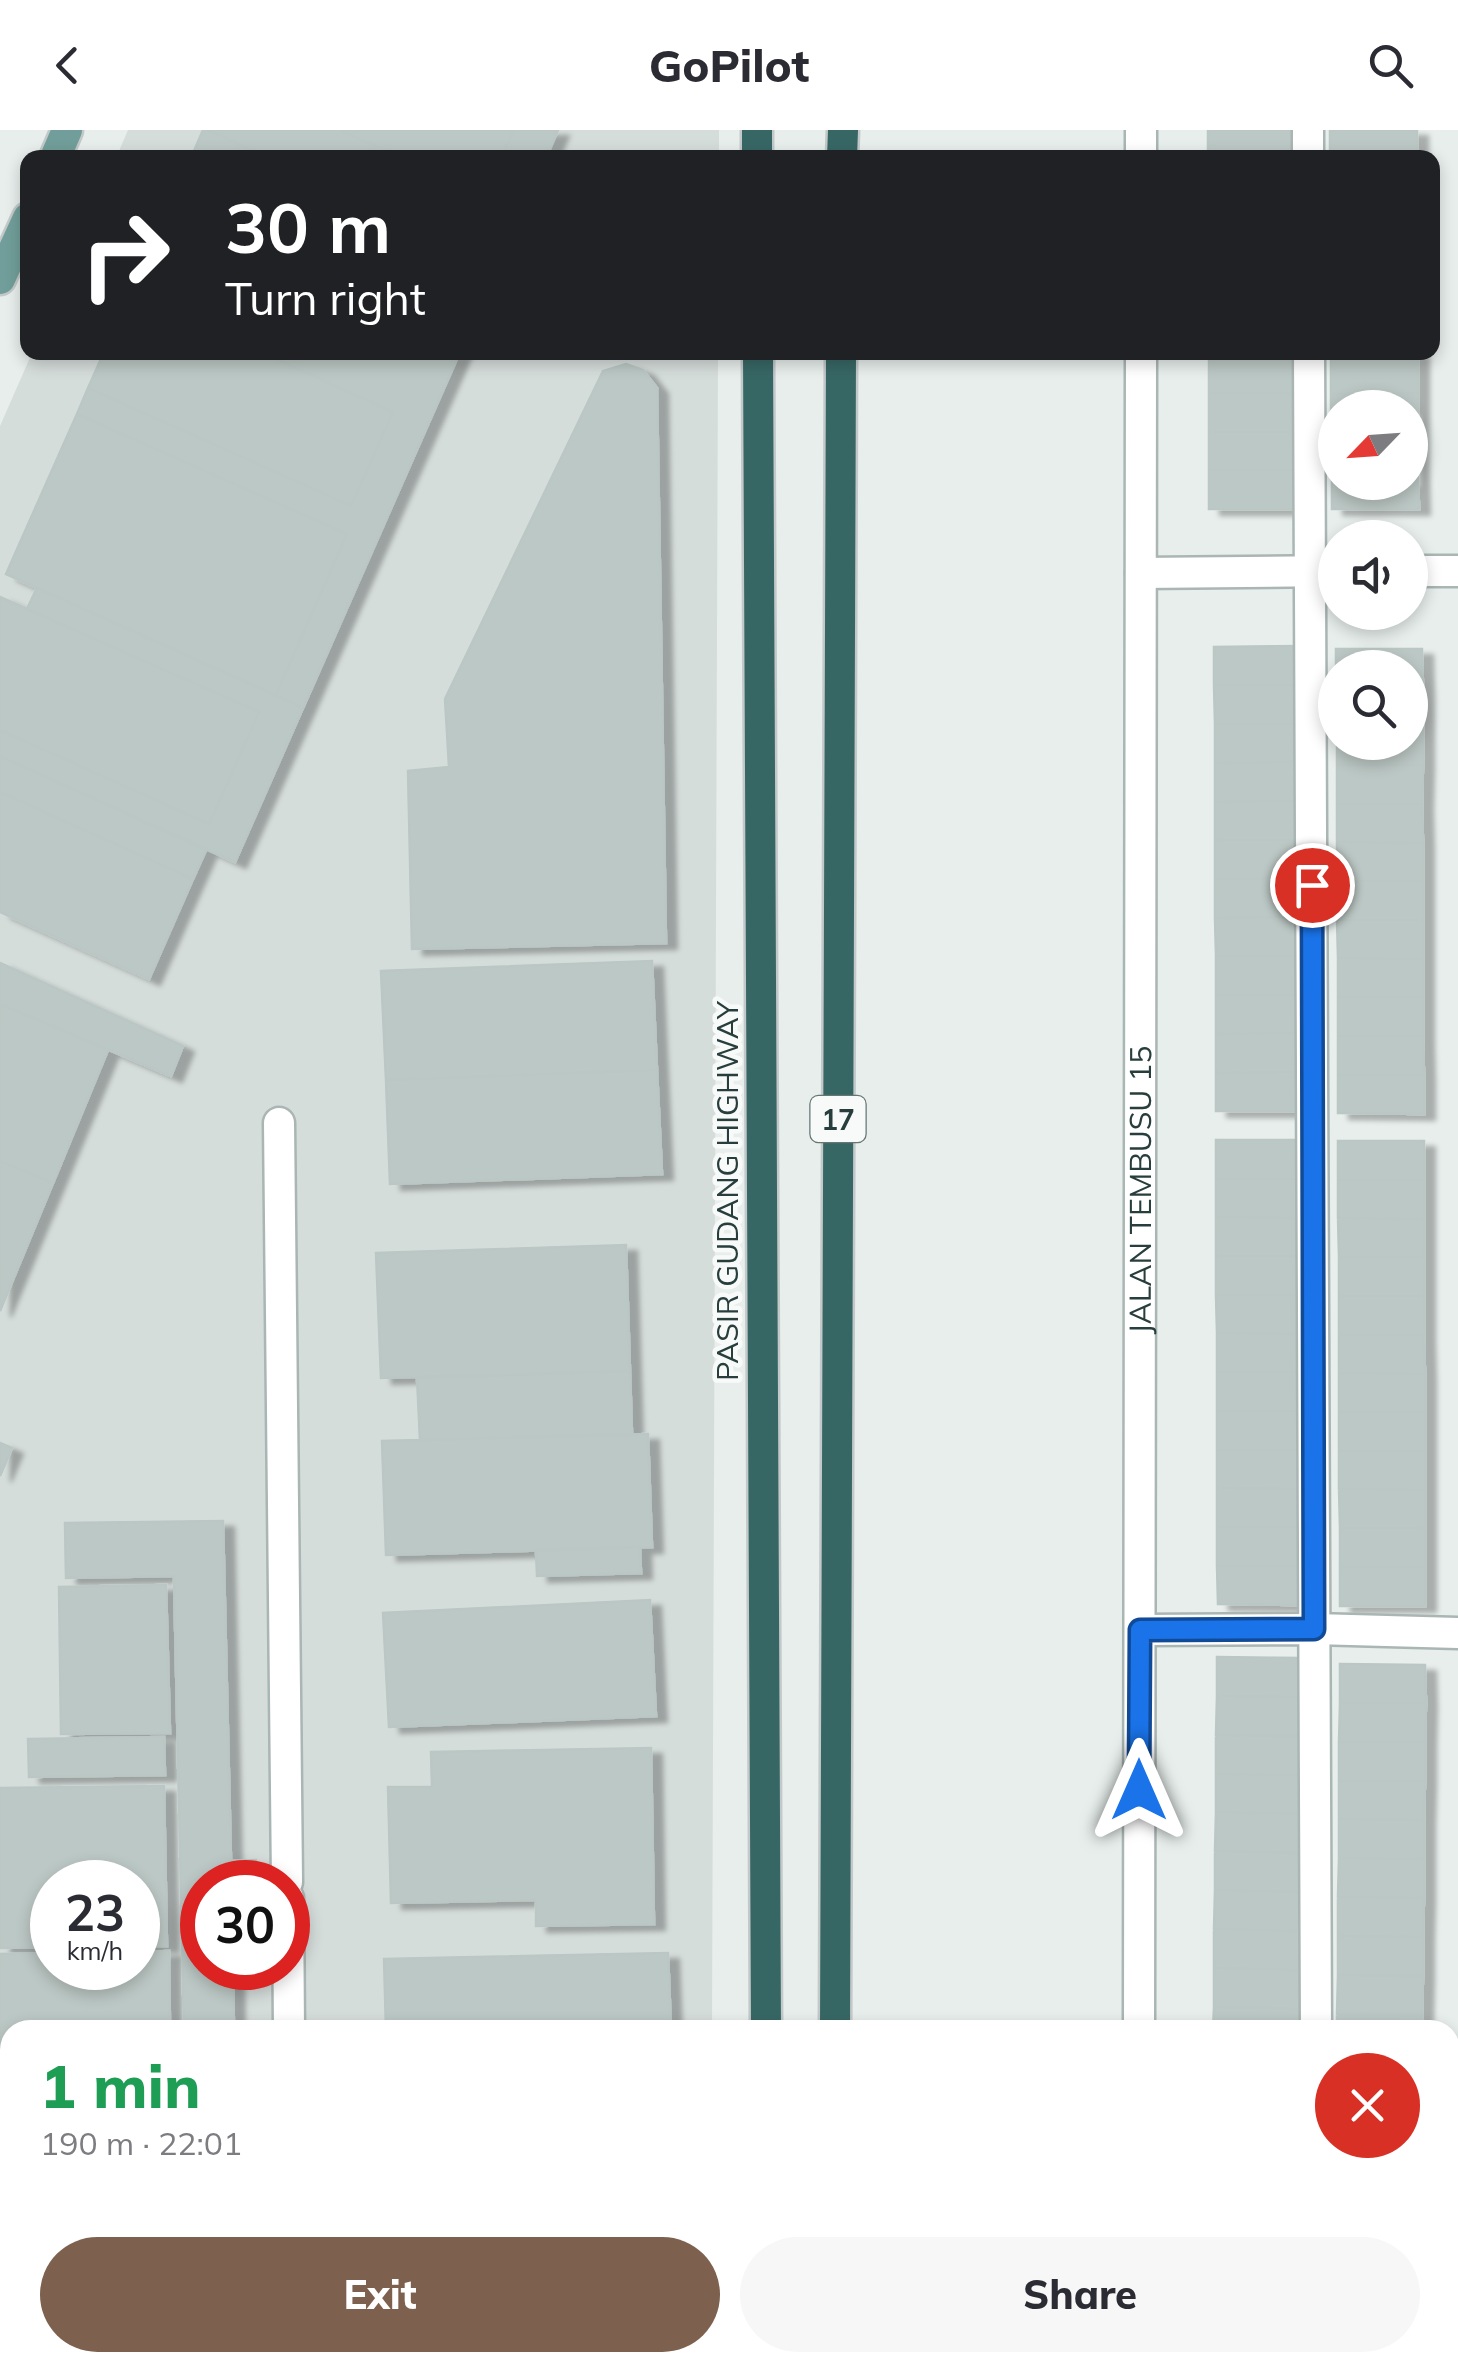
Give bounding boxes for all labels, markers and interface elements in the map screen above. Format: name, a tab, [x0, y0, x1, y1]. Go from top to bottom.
text: GoPilot	[649, 37, 809, 93]
icon: back	[40, 38, 95, 93]
icon: search	[1363, 38, 1418, 93]
text: 30 m	[225, 183, 391, 271]
icon: right	[60, 190, 190, 320]
text: Turn right	[225, 270, 426, 326]
north arrow	[1318, 390, 1428, 500]
map controls	[1318, 390, 1428, 760]
button: sound	[1318, 520, 1428, 630]
button: search	[1318, 650, 1428, 760]
pin	[1270, 843, 1355, 928]
icon: arrive	[1285, 858, 1340, 913]
street label: PASIR GUDANG HIGHWAY	[708, 1000, 746, 1381]
street label: JALAN TEMBUSU 15	[1121, 1046, 1159, 1334]
road number: 17	[810, 1096, 866, 1142]
position arrow	[1087, 1738, 1191, 1842]
speed limit sign: 30	[180, 1860, 310, 1990]
text: 23	[65, 1881, 125, 1944]
text: km/h	[67, 1935, 123, 1966]
text: 1 min	[40, 2048, 201, 2123]
button: close	[1315, 2053, 1420, 2158]
text: 190 m · 22:01	[40, 2123, 242, 2163]
button: Exit	[40, 2237, 720, 2352]
button: Share	[740, 2237, 1420, 2352]

